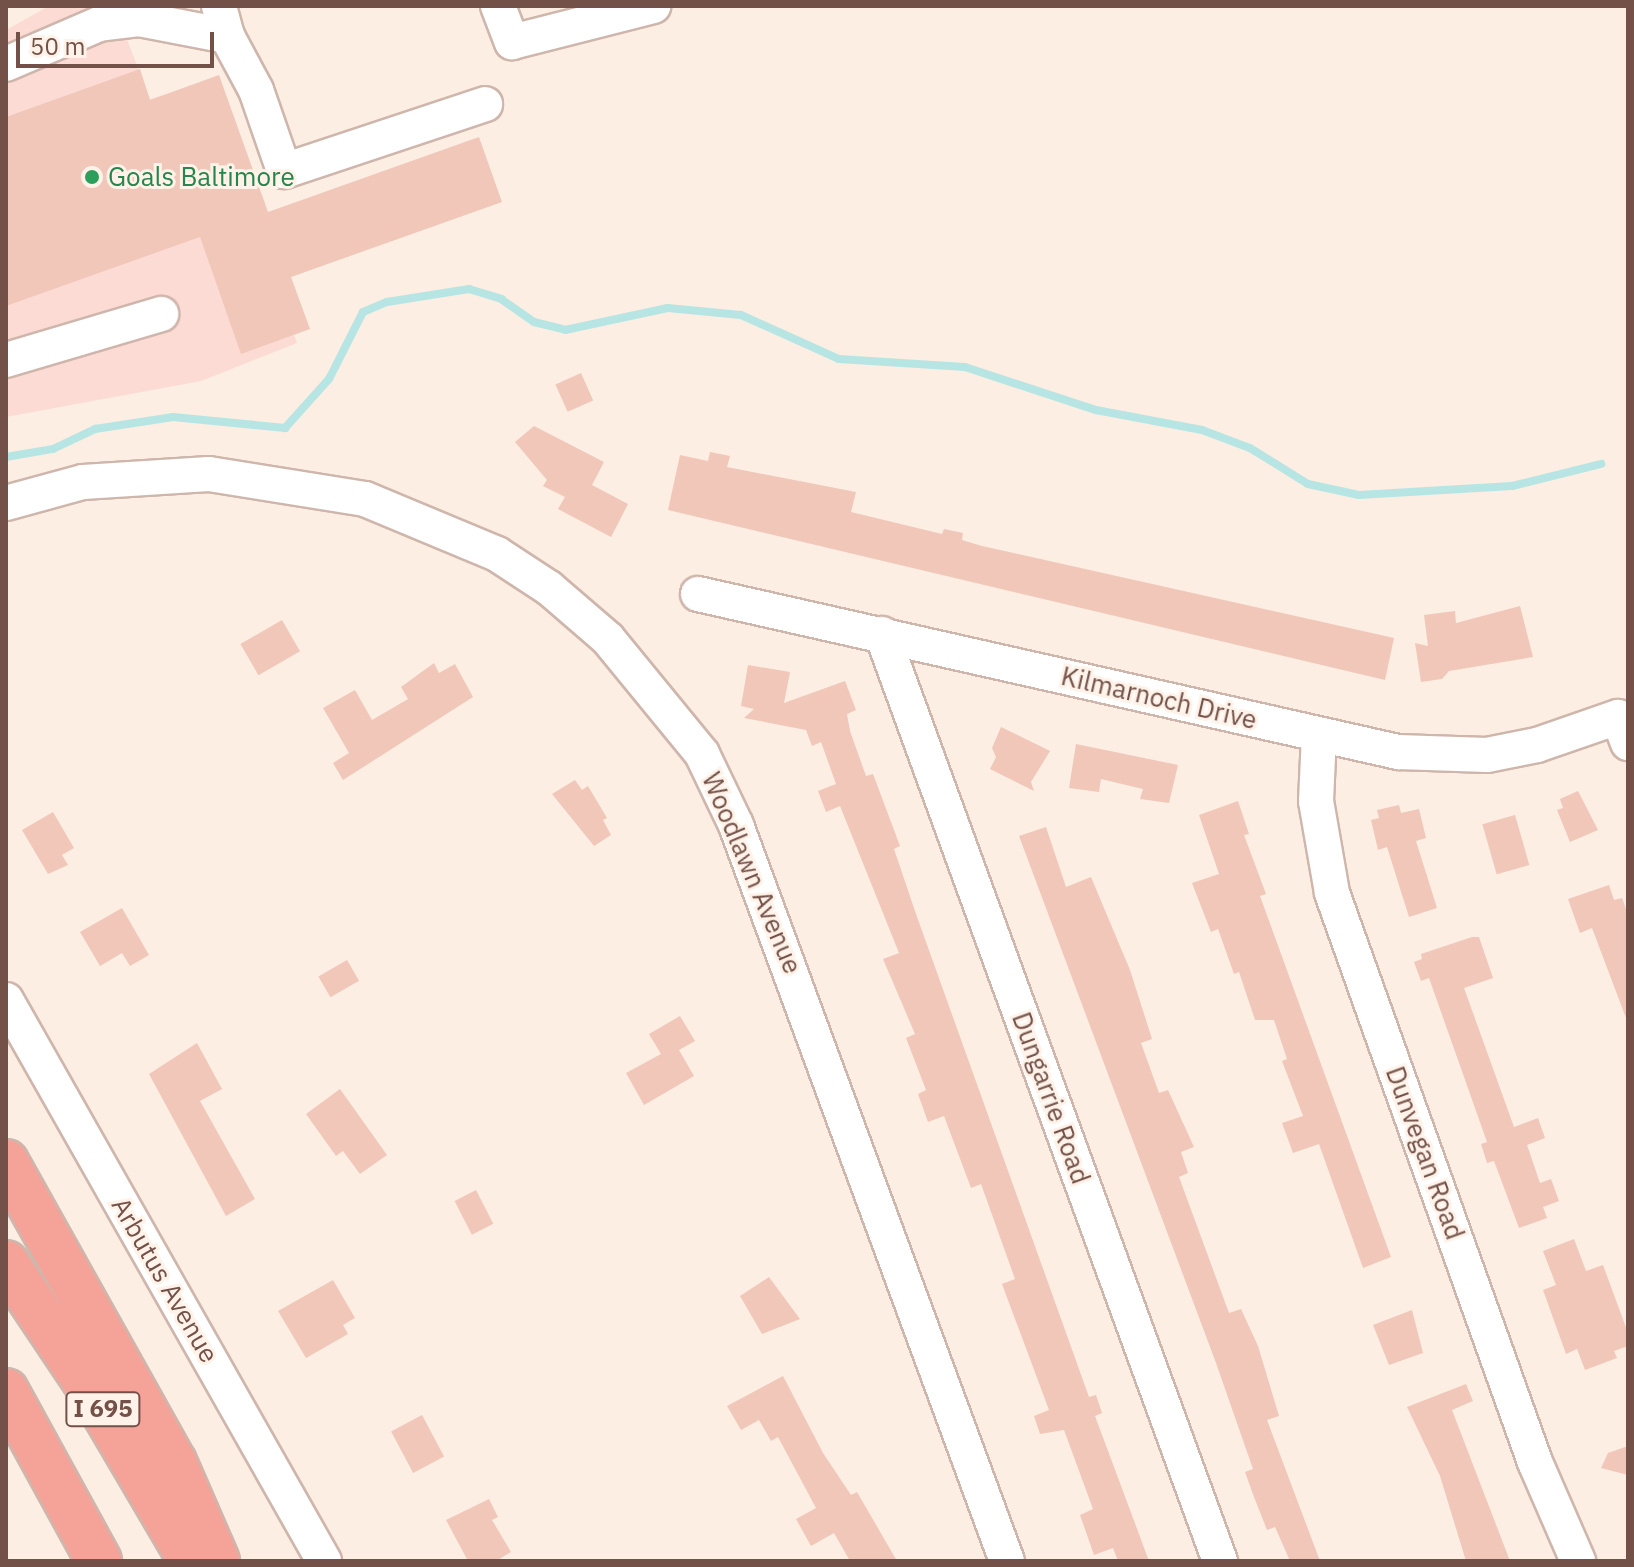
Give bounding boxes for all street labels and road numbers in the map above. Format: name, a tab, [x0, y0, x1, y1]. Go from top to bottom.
street label: Kilmarnoch Drive	[1058, 660, 1260, 736]
street label: Woodlawn Avenue	[696, 768, 808, 978]
street label: Dungarrie Road	[1006, 1008, 1096, 1188]
street label: Dunvegan Road	[1379, 1062, 1471, 1244]
street label: Arbutus Avenue	[105, 1192, 225, 1368]
road number: I 695	[65, 1389, 141, 1429]

